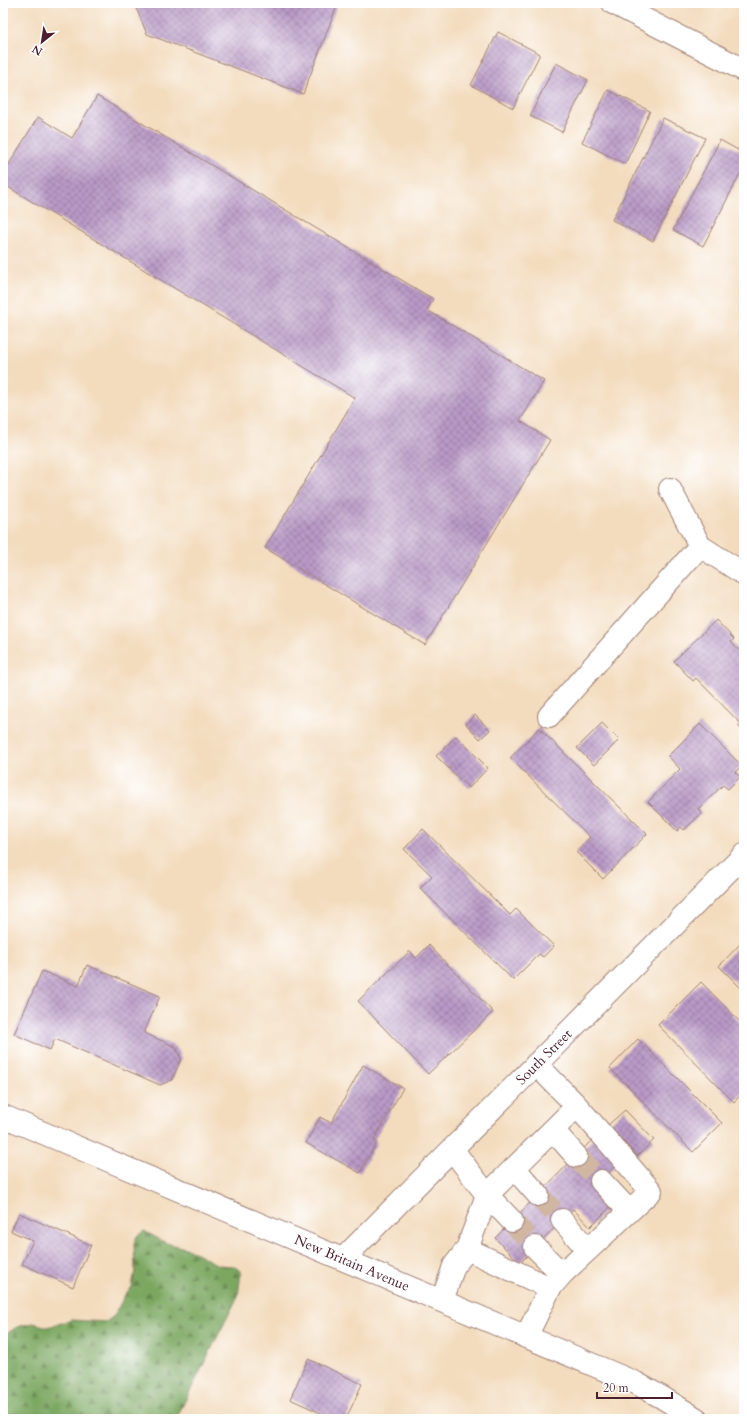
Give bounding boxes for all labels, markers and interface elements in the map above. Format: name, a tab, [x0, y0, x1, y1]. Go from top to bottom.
north arrow	[22, 22, 62, 62]
text: N	[29, 41, 45, 59]
street label: South Street	[512, 1024, 577, 1089]
street label: New Britain Avenue	[292, 1230, 412, 1296]
scale bar	[597, 1374, 672, 1400]
text: 20 m	[603, 1380, 630, 1396]

